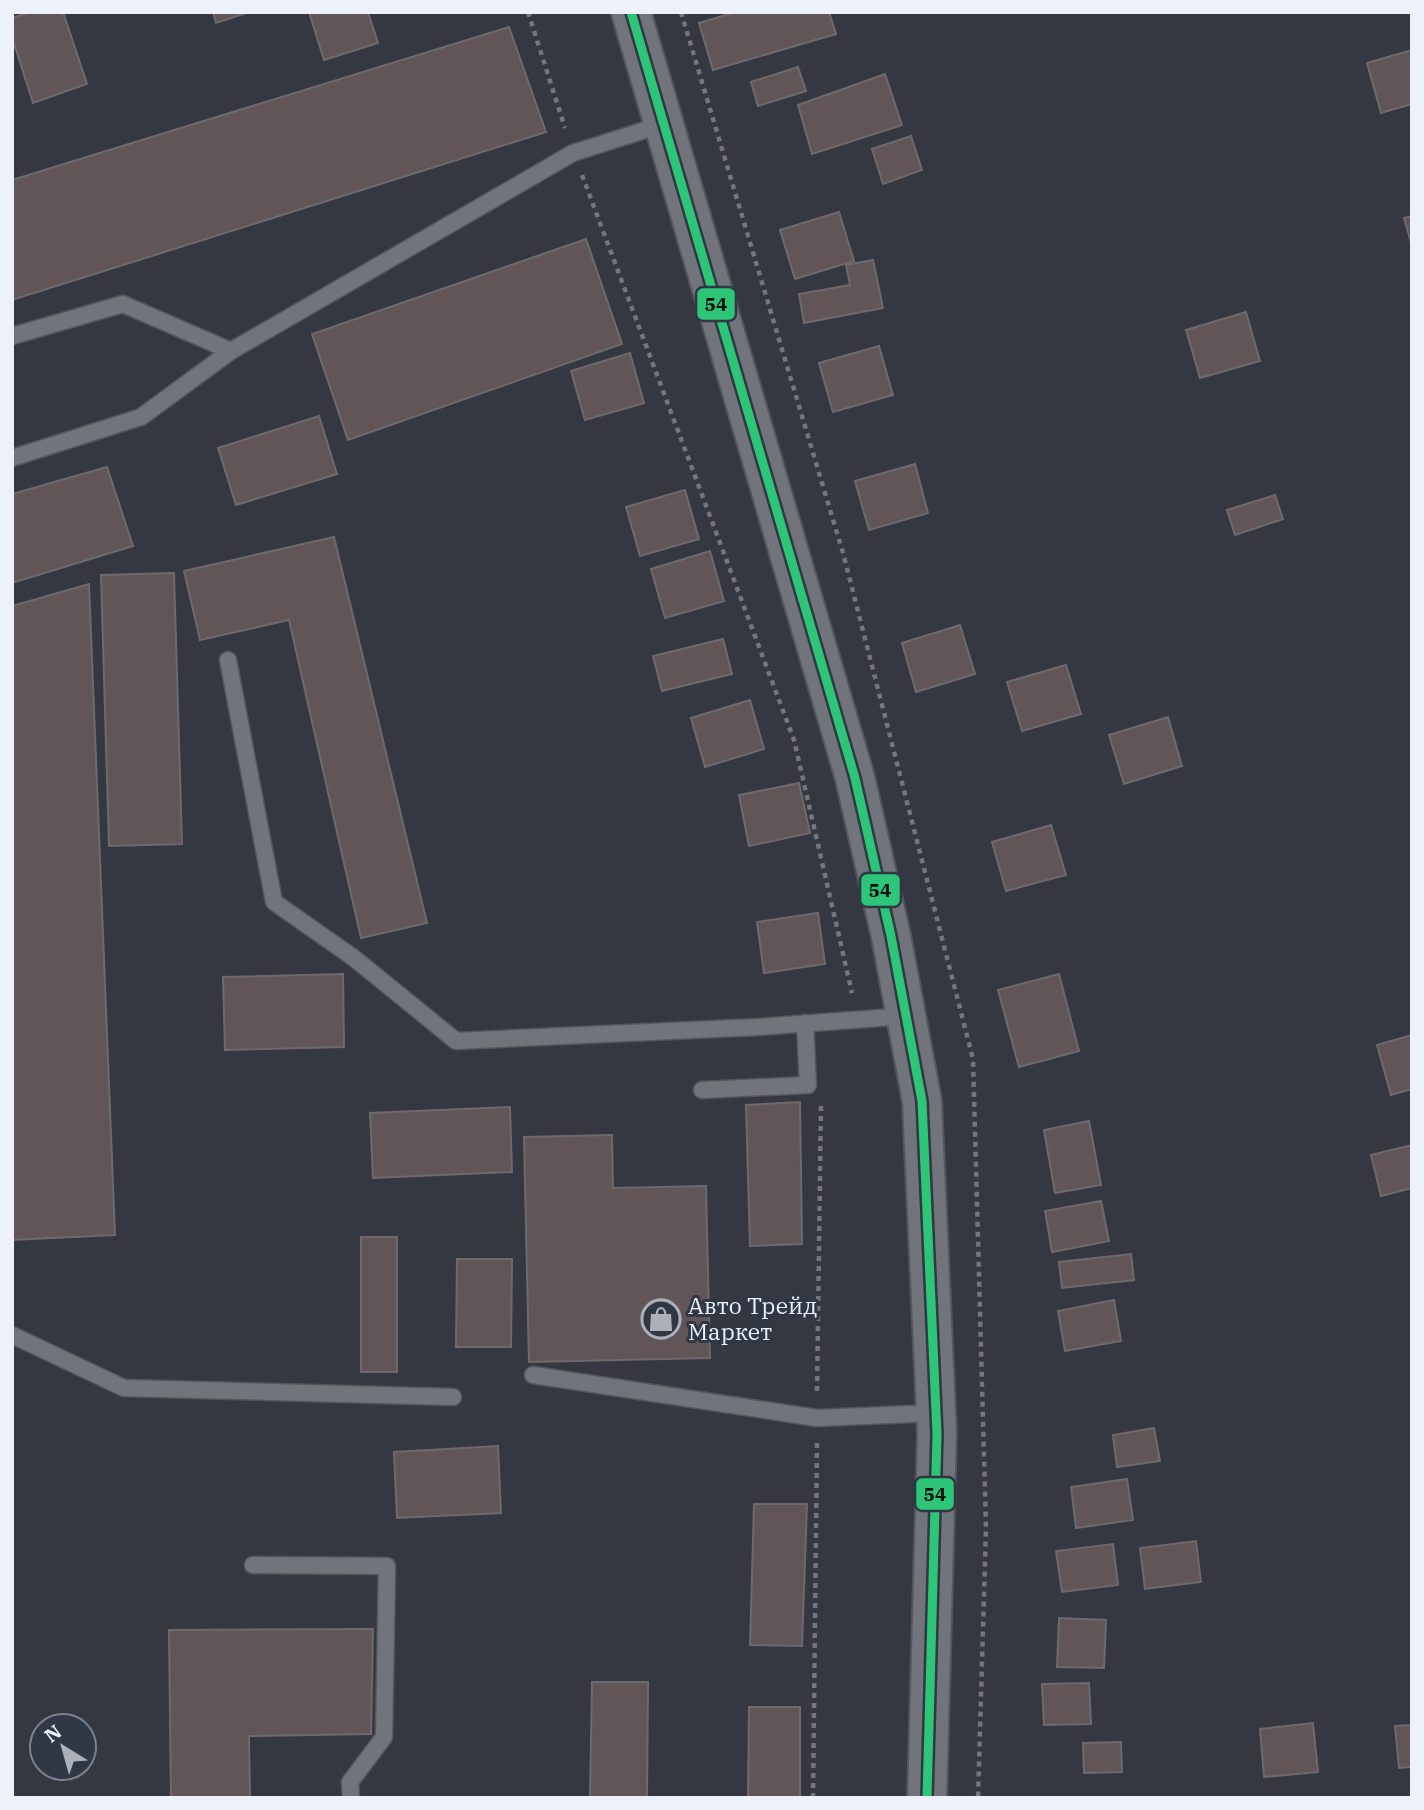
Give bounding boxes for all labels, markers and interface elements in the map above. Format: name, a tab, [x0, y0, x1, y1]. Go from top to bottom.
line badge: 54	[696, 287, 736, 321]
text: 54	[705, 292, 727, 316]
line badge: 54	[860, 873, 901, 907]
text: 54	[869, 878, 891, 902]
place label: Авто Трейд Маркет	[688, 1290, 817, 1346]
shop icon: Авто Трейд Маркет	[640, 1298, 682, 1340]
line badge: 54	[915, 1477, 955, 1511]
text: 54	[924, 1482, 946, 1506]
north arrow	[28, 1712, 98, 1782]
text: N	[40, 1719, 66, 1748]

